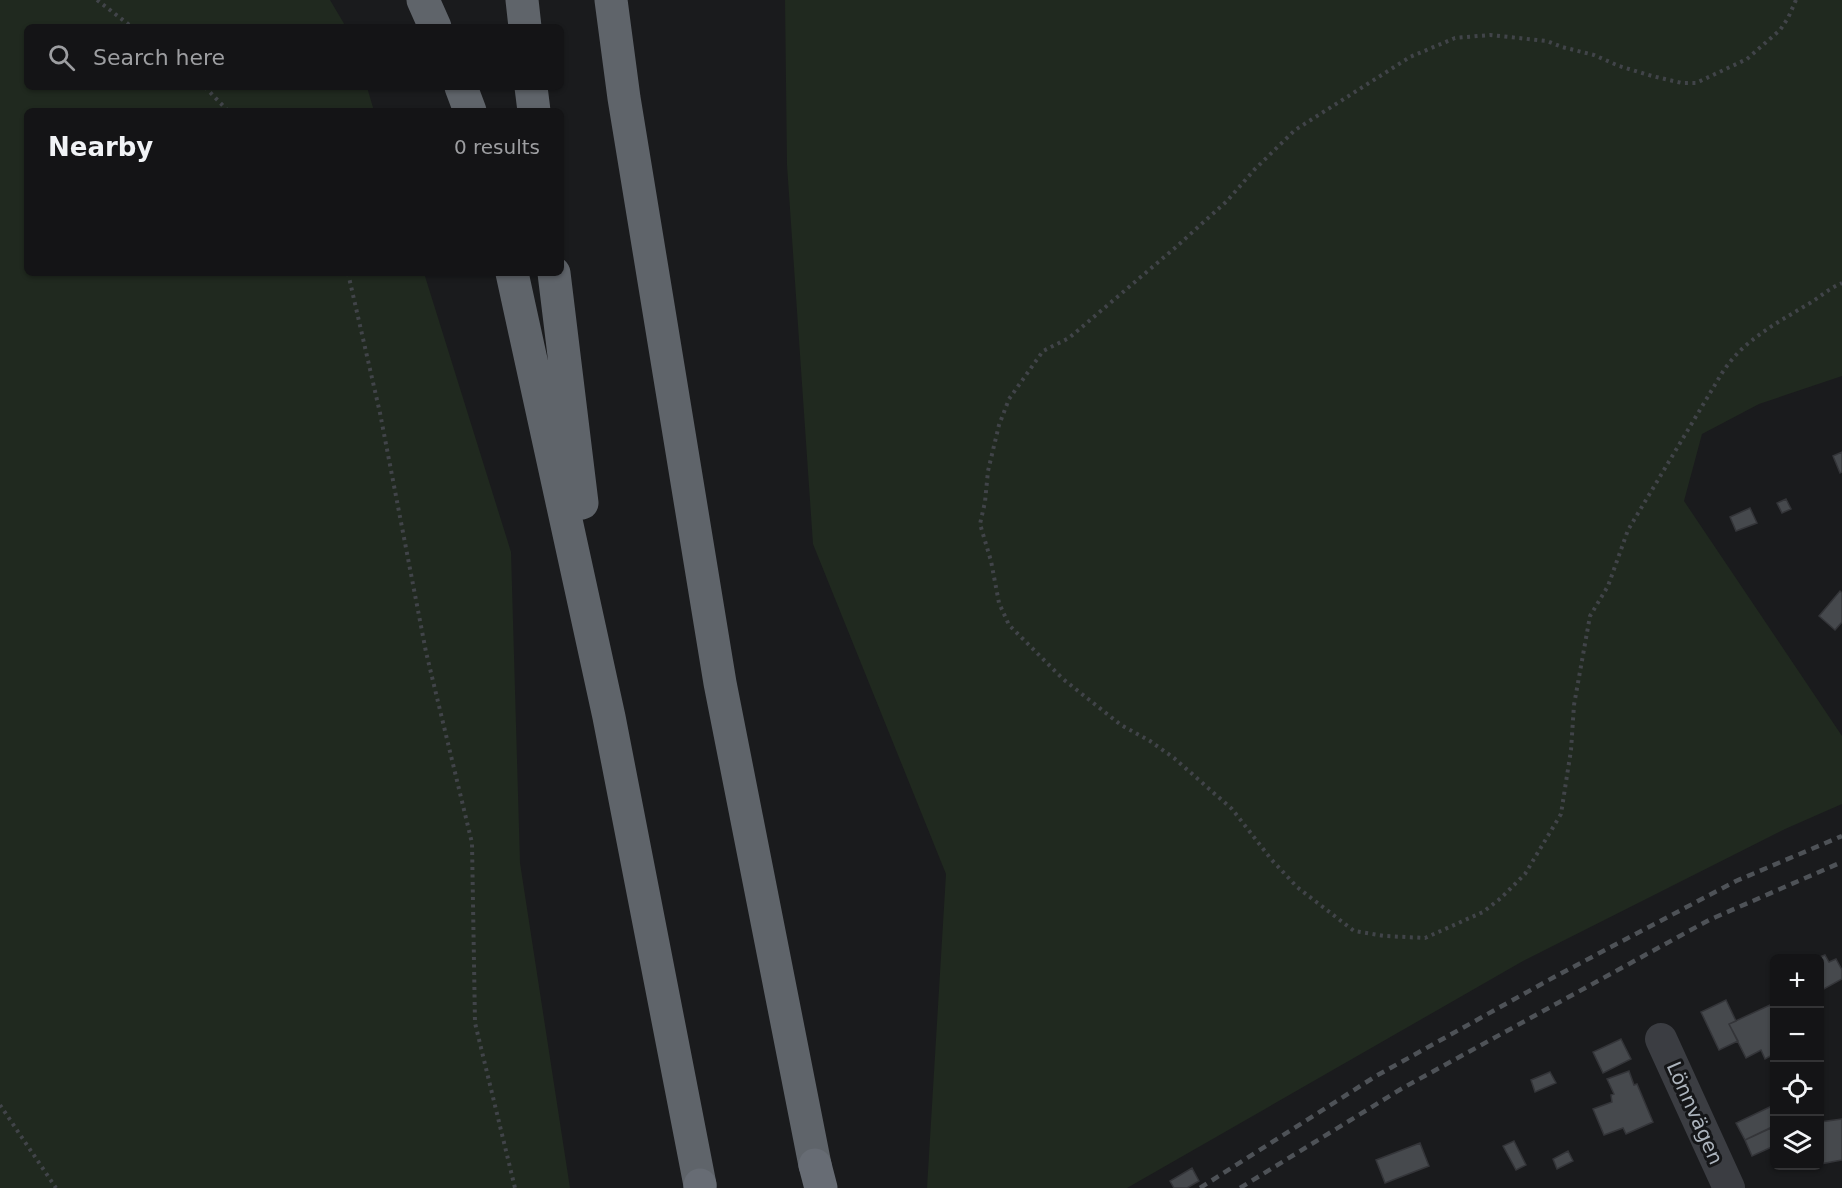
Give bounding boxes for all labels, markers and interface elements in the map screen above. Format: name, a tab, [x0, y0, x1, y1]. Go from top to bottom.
search box	[24, 24, 564, 90]
icon: search	[45, 41, 78, 74]
text: Search here	[93, 45, 225, 70]
text: Nearby	[48, 132, 153, 162]
text: 0 results	[454, 135, 540, 159]
map controls	[1770, 954, 1824, 1170]
button: +	[1770, 954, 1824, 1008]
button: −	[1770, 1008, 1824, 1062]
street label: Lönnvägen	[1662, 1058, 1728, 1168]
button: locate	[1770, 1062, 1824, 1116]
button: layers	[1770, 1116, 1824, 1170]

